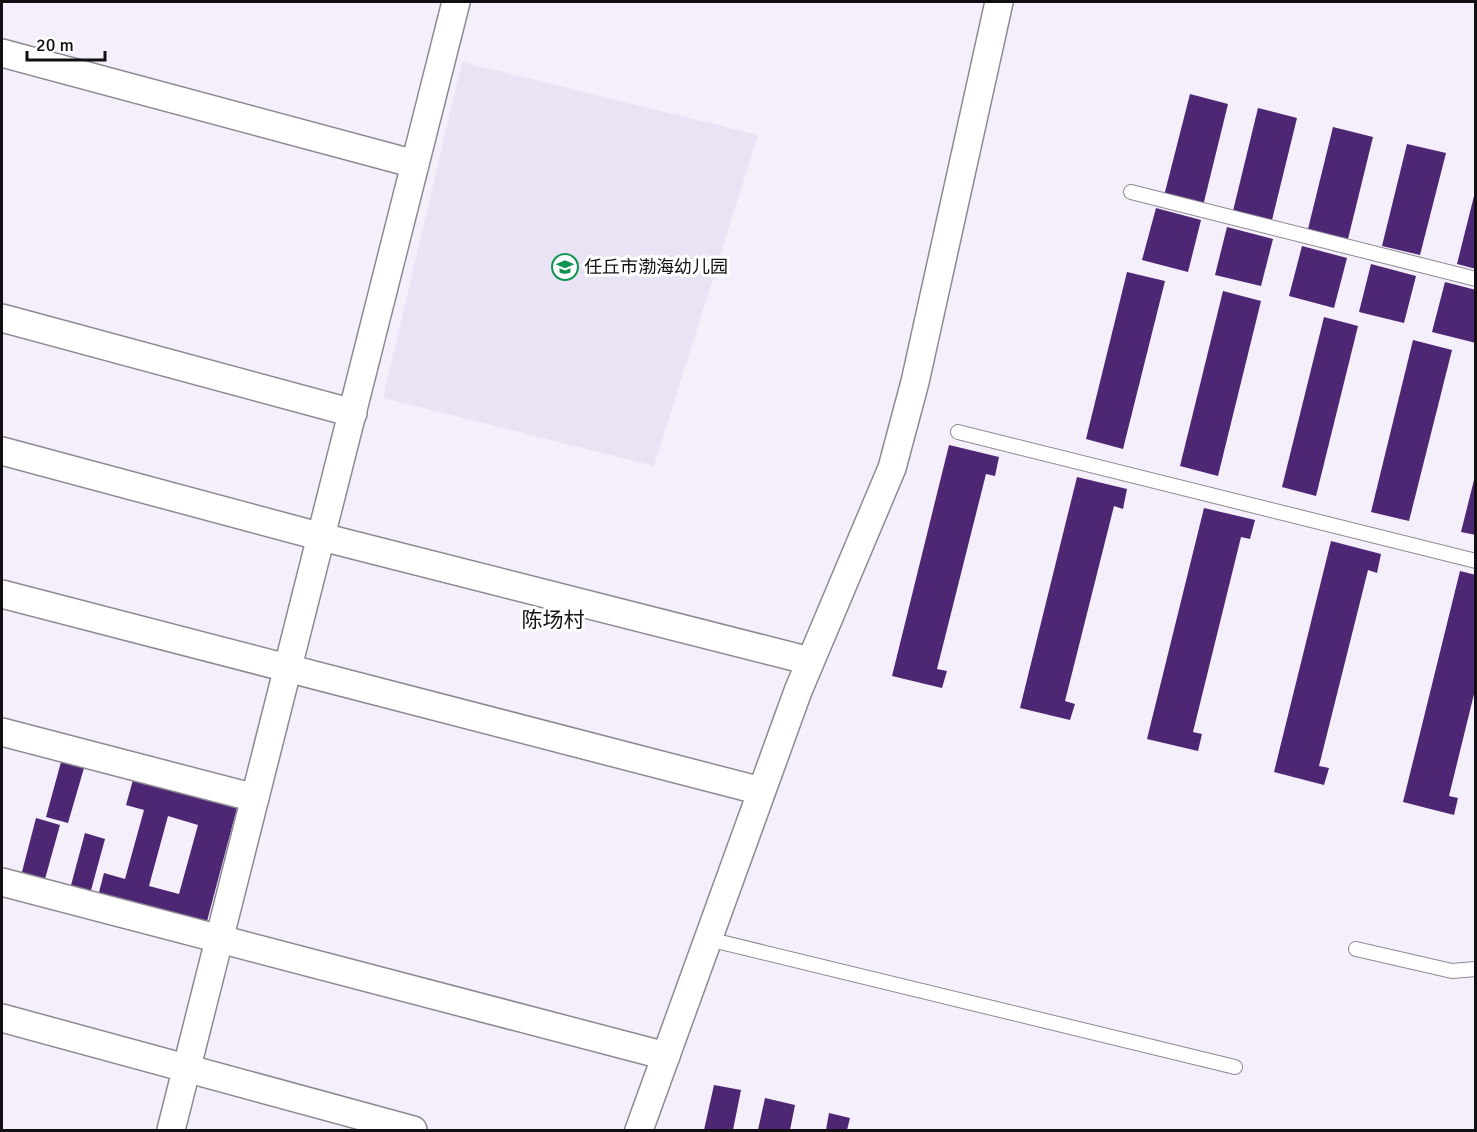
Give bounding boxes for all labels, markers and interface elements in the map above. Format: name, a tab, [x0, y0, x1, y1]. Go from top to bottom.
scale bar	[27, 24, 105, 62]
text: 20 m	[36, 34, 74, 56]
school or university icon: 任丘市渤海幼儿园	[550, 252, 580, 282]
place label: 任丘市渤海幼儿园	[584, 256, 728, 278]
district label: 陈场村	[522, 607, 585, 633]

